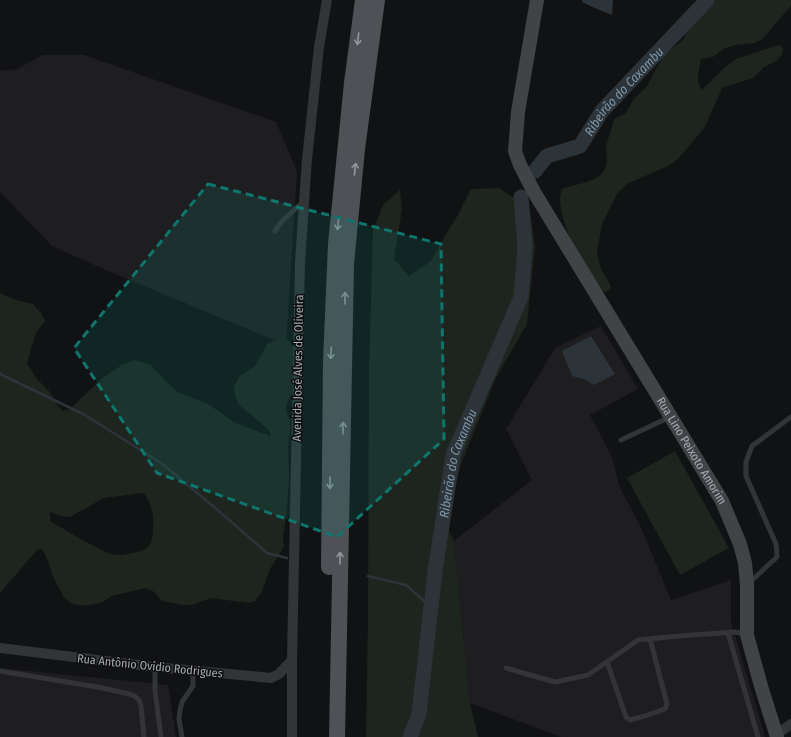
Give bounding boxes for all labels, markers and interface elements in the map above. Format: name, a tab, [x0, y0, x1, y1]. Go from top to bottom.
one-way arrow	[354, 32, 362, 45]
water label: Ribeirão do Caxambu	[581, 44, 666, 138]
one-way arrow	[352, 163, 359, 176]
one-way arrow	[335, 217, 342, 230]
one-way arrow	[341, 292, 349, 305]
street label: Avenida José Alves de Oliveira	[290, 294, 306, 442]
one-way arrow	[328, 346, 335, 359]
street label: Rua Lino Peixoto Amorim	[654, 395, 729, 507]
water label: Ribeirão do Caxambu	[436, 406, 480, 519]
one-way arrow	[339, 422, 347, 435]
one-way arrow	[326, 476, 334, 489]
one-way arrow	[336, 552, 344, 565]
street label: Rua Antônio Ovídio Rodrigues	[76, 651, 224, 681]

